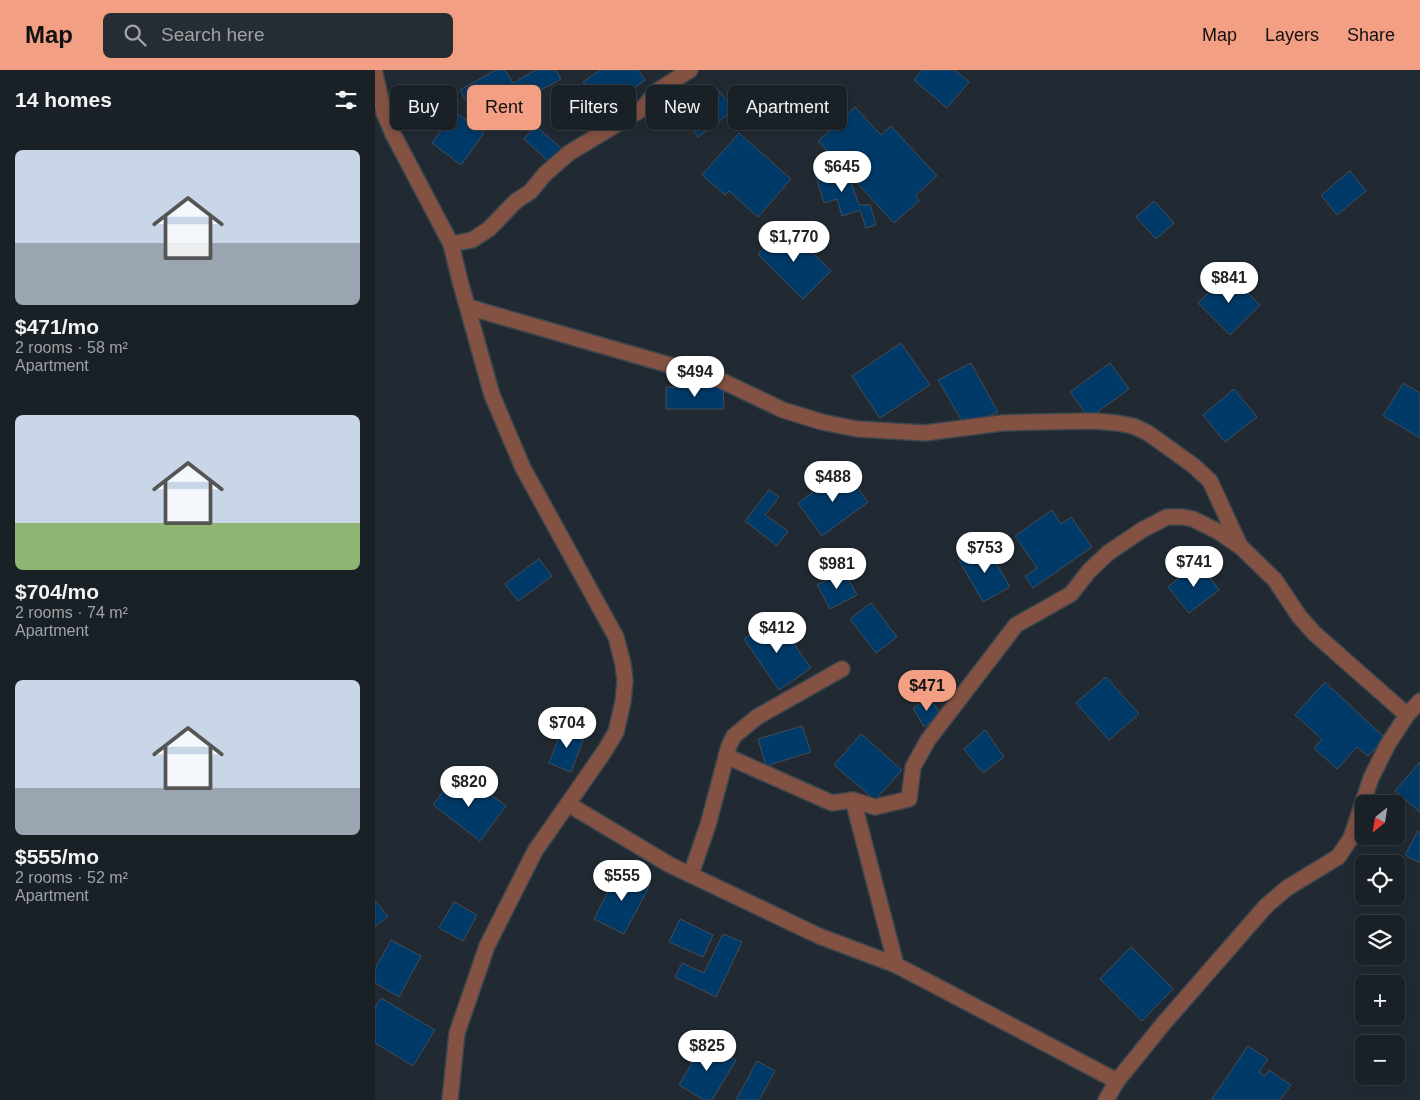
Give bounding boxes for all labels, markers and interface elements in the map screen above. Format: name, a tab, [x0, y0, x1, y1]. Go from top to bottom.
search box	[103, 13, 453, 58]
text: Map	[25, 21, 73, 48]
icon: search	[121, 21, 149, 49]
text: Search here	[161, 24, 265, 45]
text: Map	[1202, 25, 1237, 45]
text: Layers	[1265, 25, 1319, 45]
text: Share	[1347, 25, 1395, 45]
chip: Buy	[390, 85, 457, 130]
chip: Rent	[467, 85, 541, 130]
chip: Filters	[551, 85, 636, 130]
chip: New	[646, 85, 718, 130]
chip: Apartment	[728, 85, 847, 130]
icon: filters	[332, 86, 360, 114]
text: 14 homes	[15, 88, 112, 111]
pin: $645	[812, 150, 872, 193]
text: $645	[824, 158, 860, 175]
icon: home	[143, 183, 233, 273]
pin: $1,770	[753, 220, 835, 263]
text: $1,770	[770, 228, 818, 245]
pin: $841	[1199, 262, 1259, 304]
text: $841	[1211, 269, 1247, 286]
text: $471/mo	[15, 315, 99, 338]
text: 2 rooms · 58 m²	[15, 339, 128, 356]
pin: $494	[665, 356, 725, 398]
text: Apartment	[15, 357, 89, 374]
text: $494	[677, 363, 713, 380]
icon: home	[143, 448, 233, 538]
pin: $488	[803, 460, 863, 503]
text: $488	[815, 468, 851, 485]
pin: $753	[955, 532, 1015, 574]
text: $753	[967, 539, 1003, 556]
pin: $741	[1164, 546, 1224, 588]
pin: $981	[807, 548, 867, 590]
text: $741	[1176, 553, 1212, 570]
text: $981	[819, 555, 855, 572]
text: $704/mo	[15, 580, 99, 603]
text: 2 rooms · 74 m²	[15, 604, 128, 621]
pin: $412	[747, 612, 807, 654]
text: $412	[759, 619, 795, 636]
text: Apartment	[15, 622, 89, 639]
pin: $471	[897, 670, 957, 712]
text: $471	[909, 677, 945, 694]
pin: $704	[537, 706, 597, 749]
icon: home	[143, 713, 233, 803]
text: $704	[549, 714, 585, 731]
pin: $820	[439, 766, 499, 808]
text: $820	[451, 773, 487, 790]
north arrow	[1355, 795, 1405, 845]
map controls	[1355, 795, 1405, 1085]
text: $555/mo	[15, 845, 99, 868]
button: locate	[1355, 855, 1405, 905]
pin: $555	[592, 860, 652, 902]
text: $555	[604, 867, 640, 884]
text: 2 rooms · 52 m²	[15, 869, 128, 886]
text: Apartment	[15, 887, 89, 904]
button: layers	[1355, 915, 1405, 965]
button: +	[1355, 975, 1405, 1025]
pin: $825	[677, 1030, 737, 1072]
button: −	[1355, 1035, 1405, 1085]
text: $825	[689, 1037, 725, 1054]

